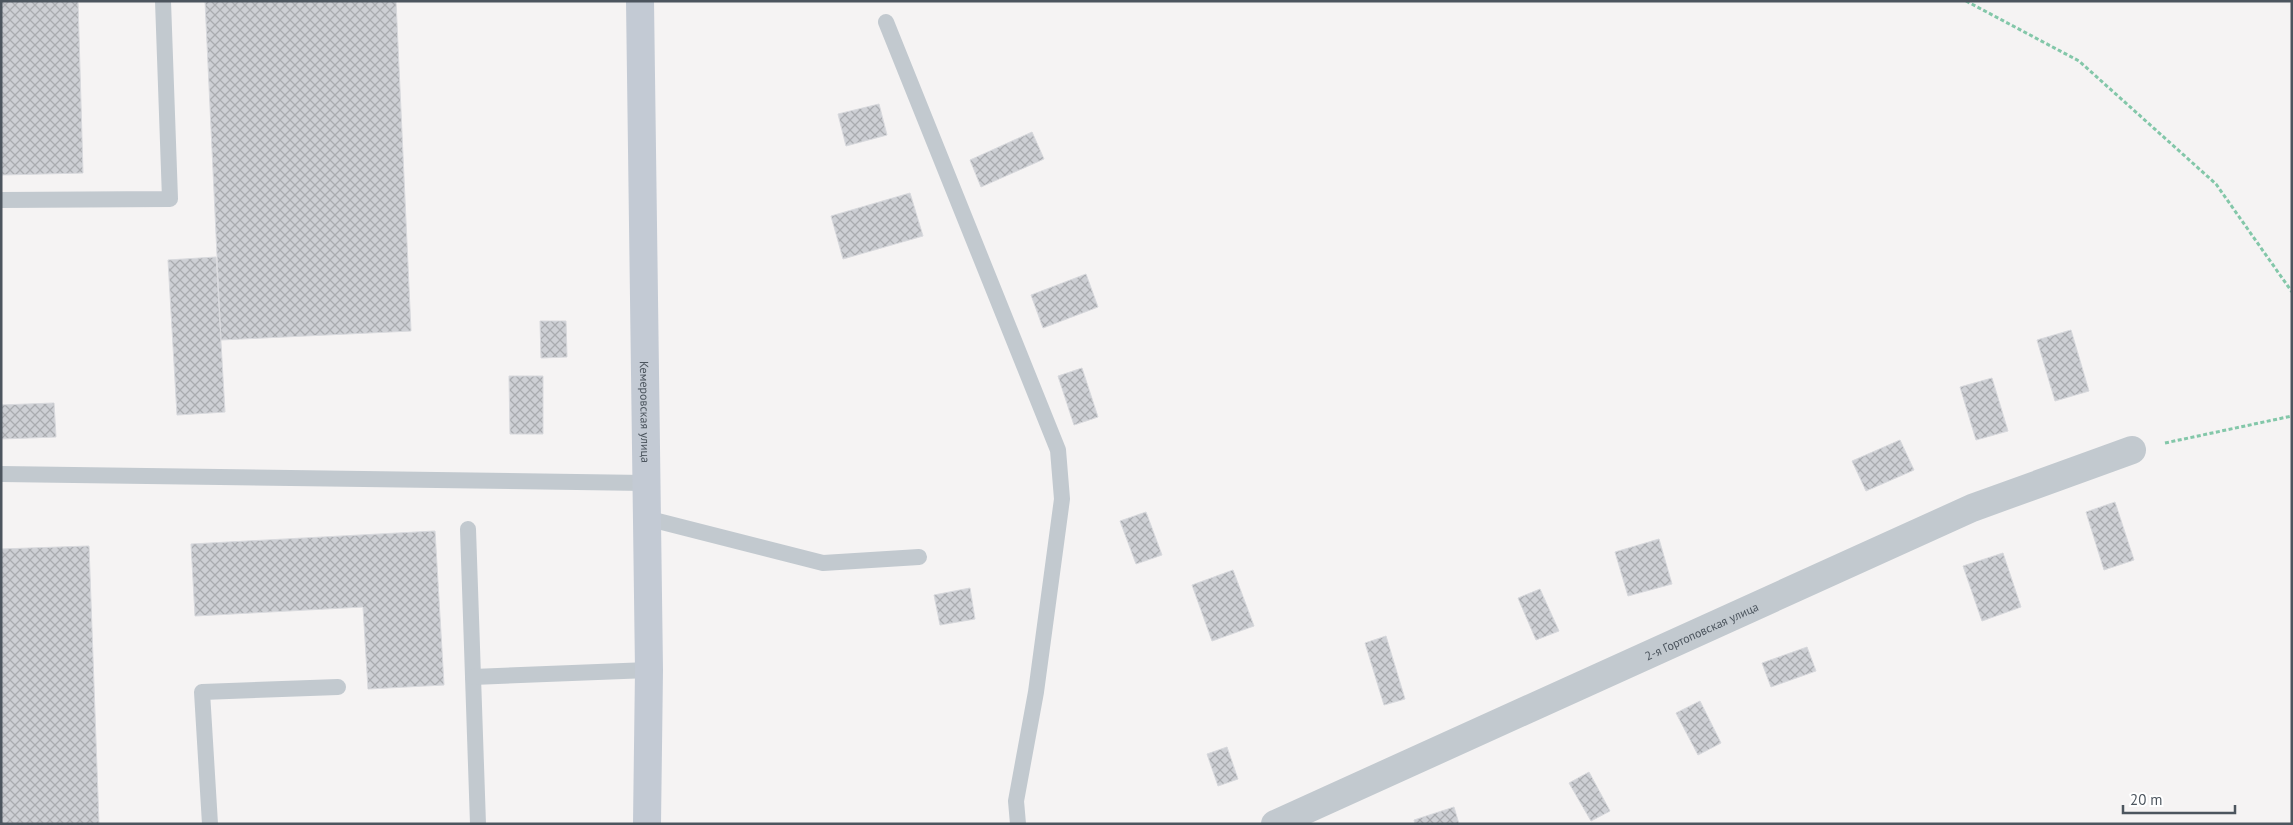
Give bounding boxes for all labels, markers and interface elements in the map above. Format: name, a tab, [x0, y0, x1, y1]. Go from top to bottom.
street label: Кемеровская улица	[637, 361, 654, 463]
street label: 2-я Гортоповская улица	[1642, 599, 1760, 663]
scale bar	[2123, 782, 2236, 814]
text: 20 m	[2130, 790, 2163, 809]

